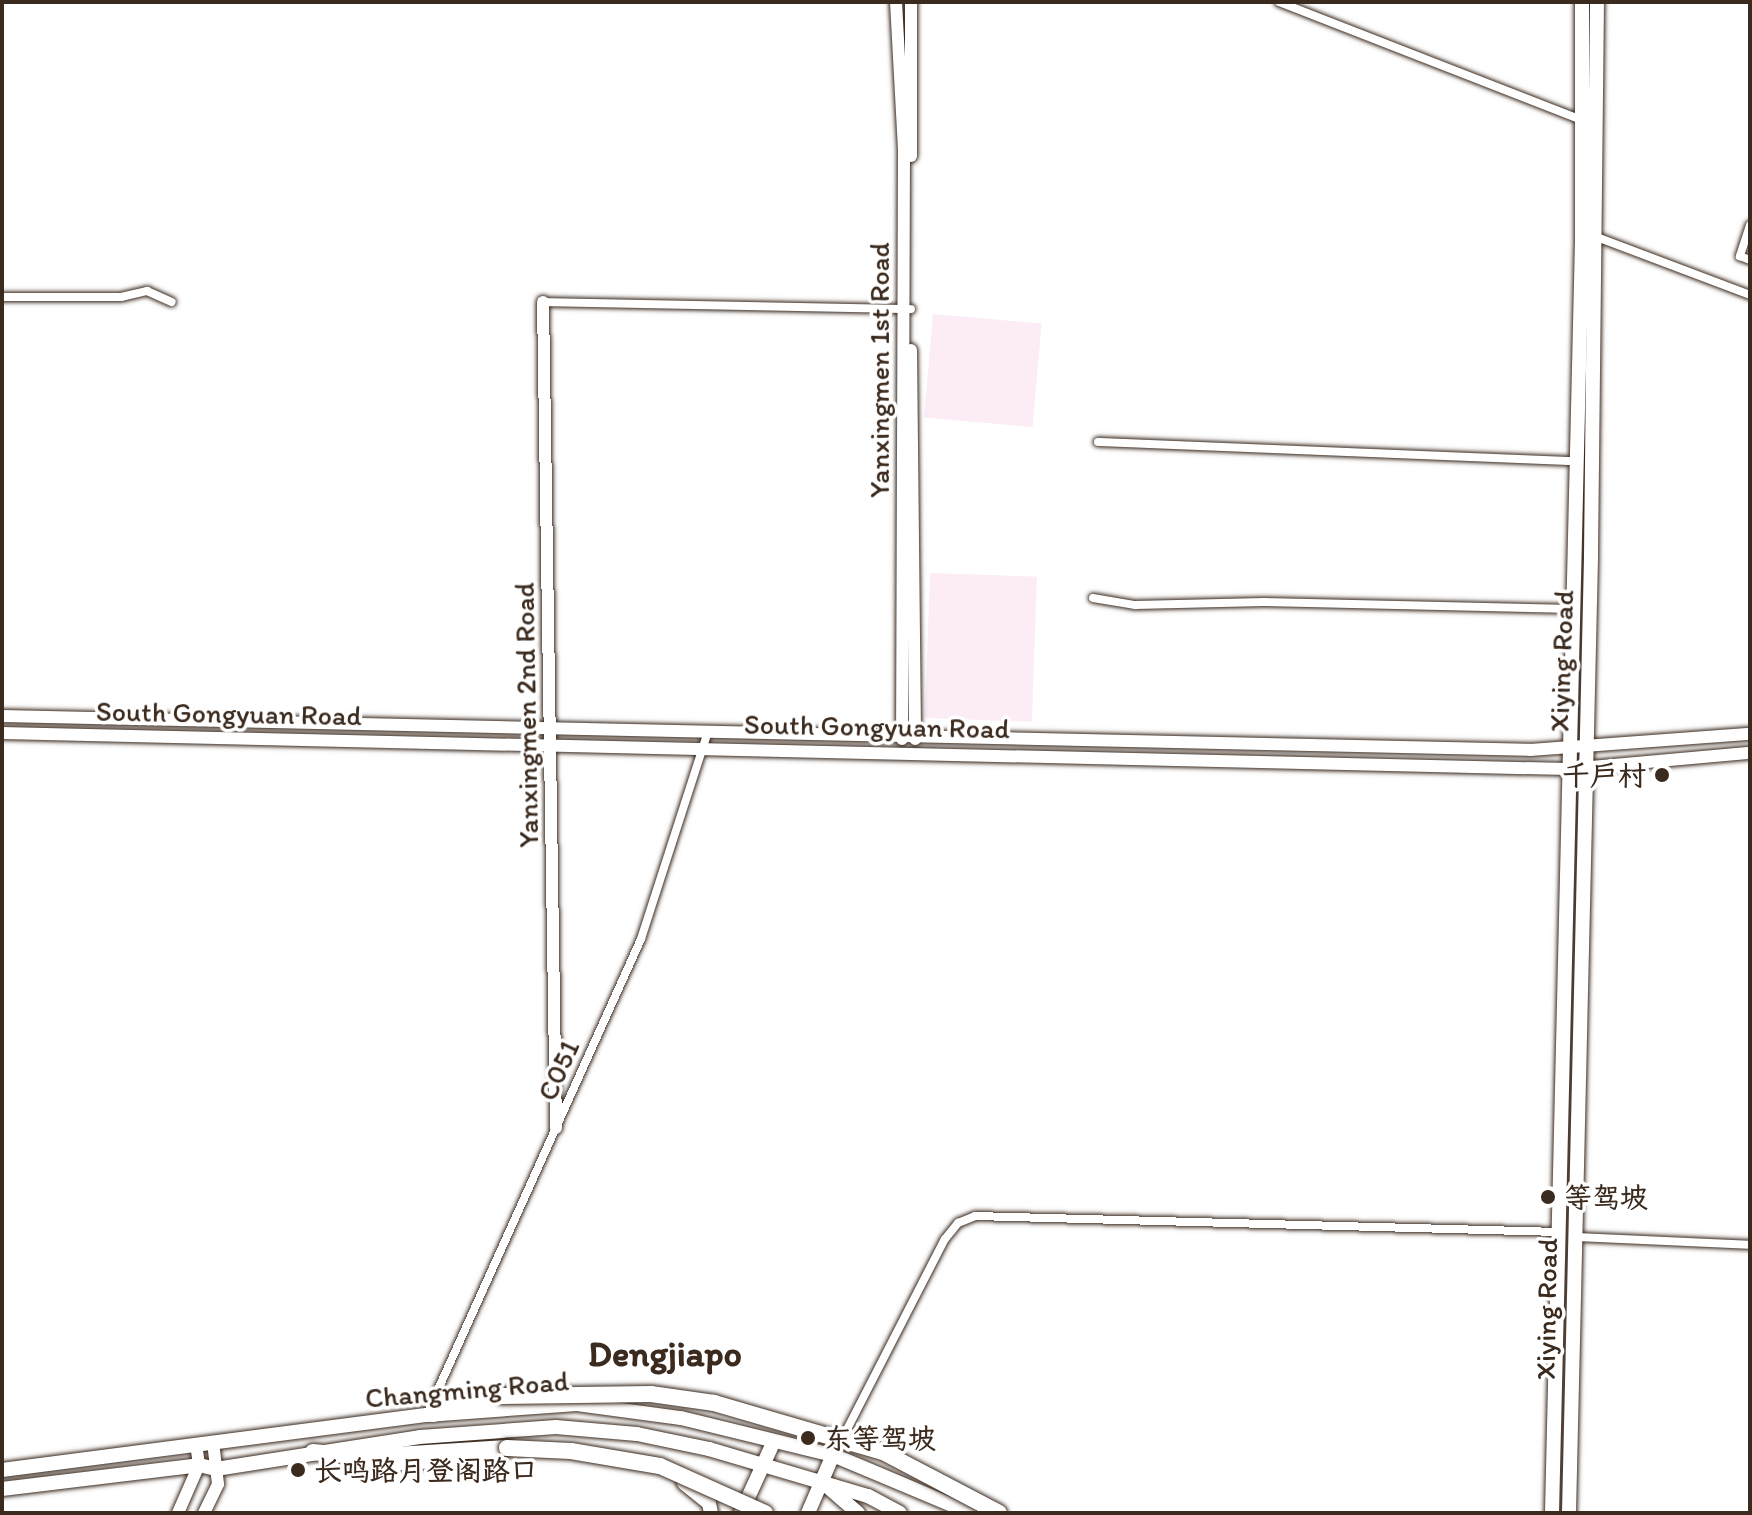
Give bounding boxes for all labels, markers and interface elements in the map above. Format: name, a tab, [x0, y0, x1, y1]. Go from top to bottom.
street label: Yanxingmen 1st Road	[862, 242, 896, 498]
street label: Yanxingmen 2nd Road	[507, 582, 545, 848]
street label: Xiying Road	[1542, 590, 1580, 732]
street label: South Gongyuan Road	[96, 694, 362, 732]
street label: South Gongyuan Road	[744, 707, 1010, 745]
place label: 千户村	[1562, 758, 1646, 792]
marker: 千户村	[1653, 766, 1671, 784]
street label: C051	[530, 1034, 586, 1106]
place label: 等驾坡	[1564, 1180, 1648, 1214]
marker: 等驾坡	[1539, 1188, 1557, 1206]
street label: Xiying Road	[1528, 1238, 1564, 1380]
district label: Dengjiapo	[588, 1332, 742, 1376]
street label: Changming Road	[364, 1363, 570, 1415]
place label: 东等驾坡	[824, 1421, 936, 1455]
marker: 东等驾坡	[799, 1429, 817, 1447]
place label: 长鸣路月登阁路口	[314, 1453, 538, 1487]
marker: 长鸣路月登阁路口	[289, 1461, 307, 1479]

